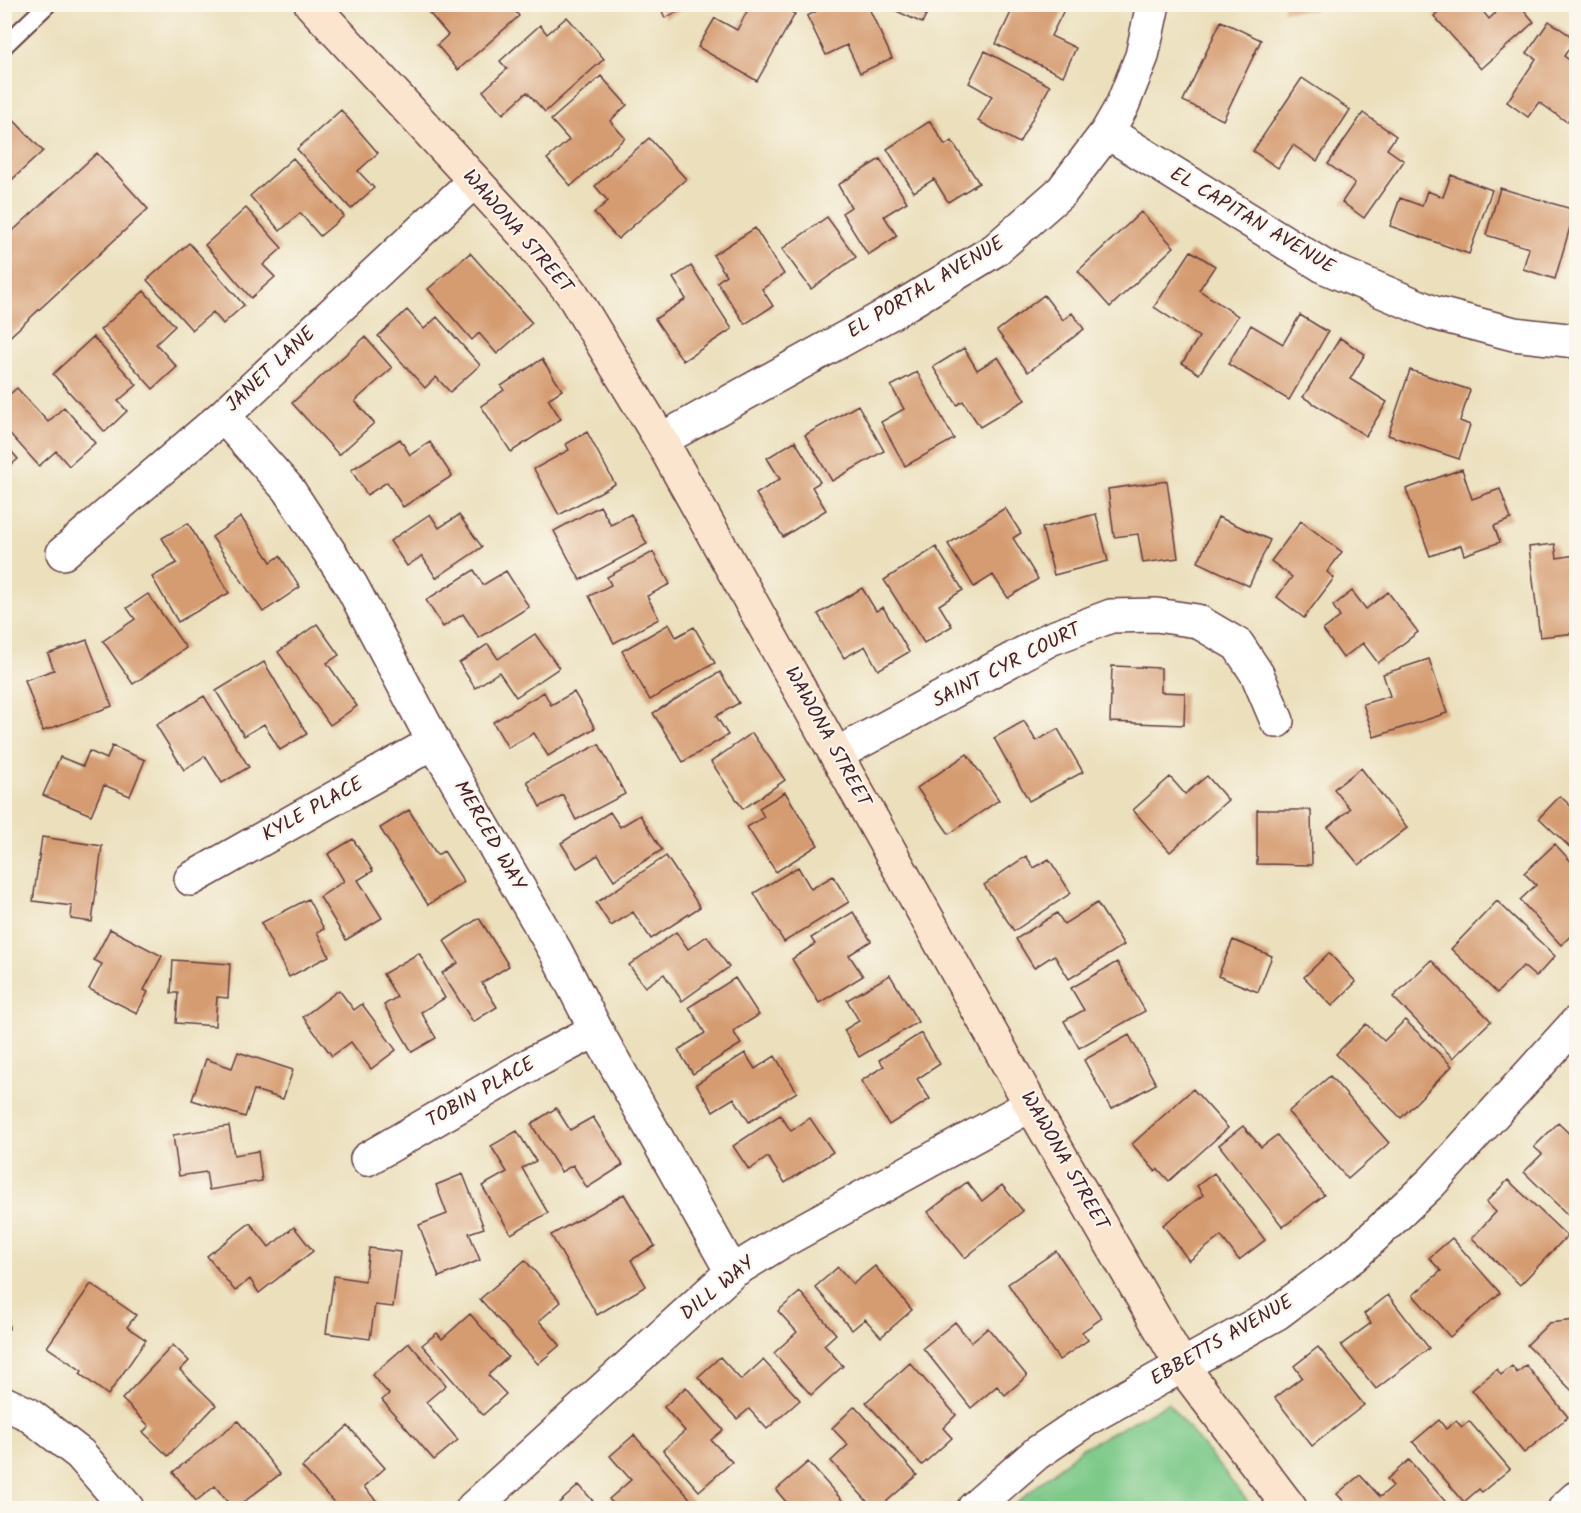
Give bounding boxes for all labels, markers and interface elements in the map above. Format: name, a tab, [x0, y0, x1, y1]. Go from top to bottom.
street label: EL CAPITAN AVENUE	[1163, 159, 1342, 284]
street label: WAWONA STREET	[454, 162, 582, 303]
street label: EL PORTAL AVENUE	[841, 228, 1012, 348]
street label: JANET LANE	[218, 319, 324, 421]
street label: SAINT CYR COURT	[927, 614, 1089, 717]
street label: WAWONA STREET	[775, 661, 880, 815]
street label: KYLE PLACE	[256, 768, 371, 851]
street label: MERCED WAY	[444, 775, 534, 899]
street label: TOBIN PLACE	[421, 1048, 543, 1137]
street label: WAWONA STREET	[1011, 1085, 1118, 1239]
street label: DILL WAY	[674, 1248, 764, 1329]
street label: EBBETTS AVENUE	[1144, 1286, 1301, 1395]

